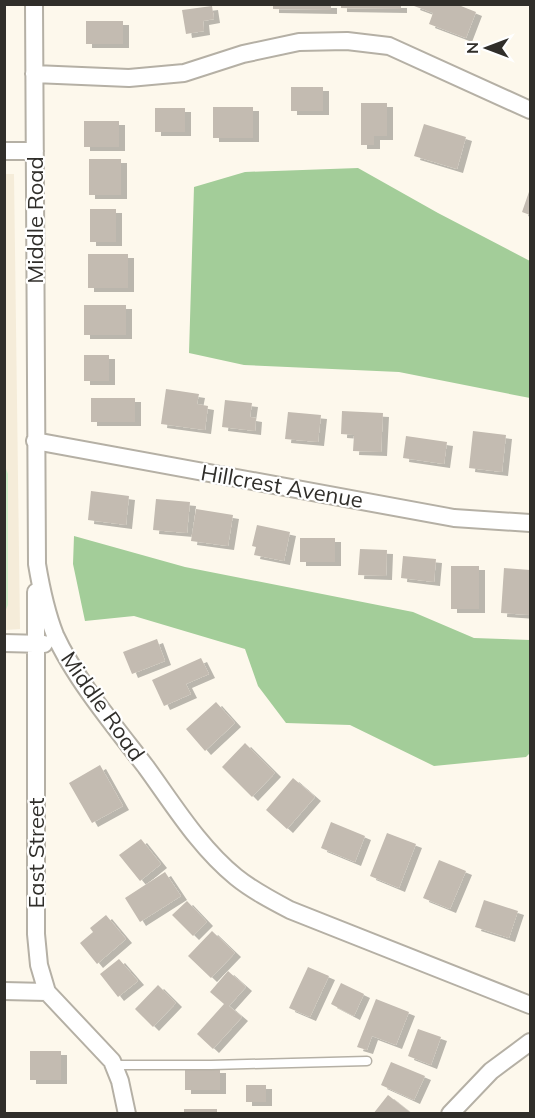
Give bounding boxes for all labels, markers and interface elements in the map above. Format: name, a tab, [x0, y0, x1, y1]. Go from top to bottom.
north arrow	[457, 18, 517, 78]
text: N	[462, 42, 482, 54]
street label: Middle Road	[21, 156, 49, 284]
street label: Hillcrest Avenue	[199, 458, 365, 514]
street label: Middle Road	[55, 646, 151, 766]
street label: East Street	[22, 797, 50, 909]

